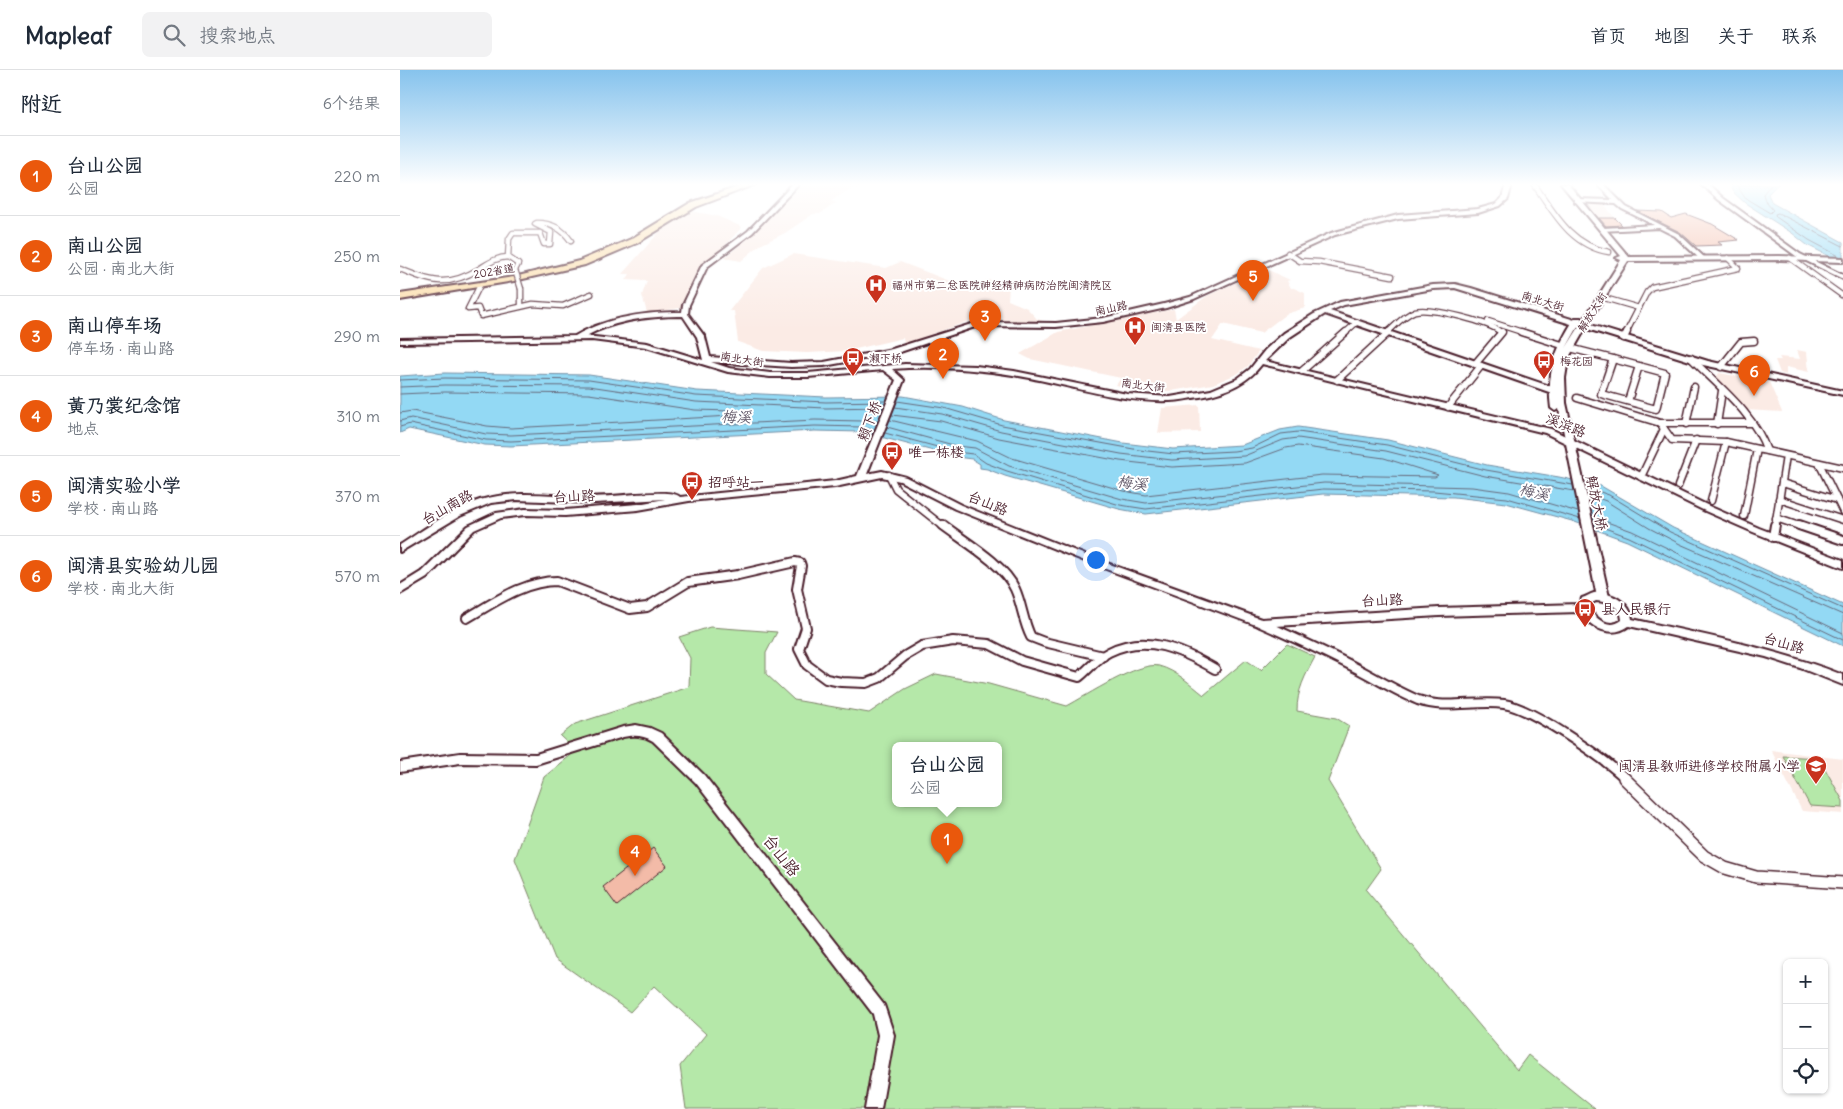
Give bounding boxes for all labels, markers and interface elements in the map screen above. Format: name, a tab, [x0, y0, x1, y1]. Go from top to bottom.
search box	[142, 12, 492, 57]
text: Mapleaf	[25, 20, 112, 50]
icon: search	[160, 21, 188, 49]
text: 搜索地点	[200, 23, 276, 47]
text: 首页	[1590, 24, 1626, 47]
text: 地图	[1654, 24, 1690, 47]
text: 关于	[1718, 24, 1754, 47]
text: 联系	[1782, 24, 1818, 47]
text: 附近	[20, 90, 62, 117]
text: 6个结果	[323, 93, 380, 113]
text: 台山公园	[67, 153, 143, 177]
text: 1	[33, 166, 39, 186]
text: 220 m	[334, 166, 380, 186]
text: 公园	[67, 178, 99, 198]
text: 南山公园	[67, 233, 143, 257]
text: 2	[32, 246, 40, 266]
text: 250 m	[334, 246, 380, 266]
text: 公园 · 南北大街	[67, 258, 174, 278]
pin: 5	[1237, 260, 1269, 301]
street label: 202省道	[472, 261, 516, 281]
hospital icon: 福州市第二总医院神经精神病防治院闽清院区	[864, 273, 888, 304]
place label: 福州市第二总医院神经精神病防治院闽清院区	[892, 278, 1112, 292]
street label: 南北大街	[1520, 288, 1567, 314]
street label: 解放大街	[1574, 289, 1610, 334]
street label: 南山路	[1093, 298, 1129, 318]
pin: 3	[969, 300, 1001, 341]
text: 南山停车场	[67, 313, 162, 337]
hospital icon: 闽清县医院	[1123, 315, 1147, 346]
place label: 闽清县医院	[1151, 320, 1206, 334]
text: 3	[31, 326, 41, 346]
text: 290 m	[334, 326, 380, 346]
text: 停车场 · 南山路	[67, 338, 174, 358]
pin: 2	[927, 338, 959, 379]
bus stop icon: 濑下桥	[841, 346, 865, 377]
street label: 南北大街	[719, 349, 766, 370]
bus stop icon: 梅花园	[1532, 349, 1556, 380]
place label: 濑下桥	[869, 351, 902, 365]
place label: 梅花园	[1560, 354, 1593, 368]
pin: 6	[1738, 355, 1770, 396]
street label: 南北大街	[1120, 375, 1167, 395]
text: 黄乃裳纪念馆	[67, 393, 181, 417]
street label: 赖下桥	[853, 398, 885, 444]
text: 4	[31, 406, 41, 426]
text: 310 m	[336, 406, 380, 426]
water label: 梅溪	[721, 407, 752, 426]
street label: 溪滨路	[1543, 409, 1589, 441]
text: 地点	[67, 418, 99, 438]
bus stop icon: 唯一栋楼	[880, 440, 904, 471]
place label: 唯一栋楼	[908, 443, 964, 461]
bus stop icon: 招呼站一	[680, 470, 704, 501]
water label: 梅溪	[1116, 471, 1149, 494]
text: 闽清实验小学	[67, 473, 181, 497]
place label: 招呼站一	[708, 473, 764, 491]
street label: 解放大桥	[1582, 474, 1612, 532]
water label: 梅溪	[1517, 479, 1552, 504]
text: 5	[31, 486, 41, 506]
text: 370 m	[335, 486, 380, 506]
street label: 台山南路	[418, 486, 476, 528]
street label: 台山路	[553, 486, 595, 506]
street label: 台山路	[965, 487, 1011, 519]
text: 学校 · 南山路	[67, 498, 158, 518]
your location	[1083, 547, 1109, 573]
text: 闽清县实验幼儿园	[67, 553, 219, 577]
text: 6	[31, 566, 41, 586]
text: 570 m	[335, 566, 380, 586]
text: 学校 · 南北大街	[67, 578, 174, 598]
street label: 台山路	[1361, 590, 1403, 610]
bus stop icon: 县人民银行	[1573, 597, 1597, 628]
place label: 县人民银行	[1601, 600, 1671, 618]
street label: 台山路	[1761, 629, 1807, 657]
popup	[892, 742, 1002, 807]
text: 台山公园	[909, 752, 985, 776]
school or university icon: 闽清县教师进修学校附属小学	[1804, 754, 1828, 785]
place label: 闽清县教师进修学校附属小学	[1618, 757, 1800, 775]
text: 公园	[909, 777, 941, 797]
pin: 1	[931, 823, 963, 864]
street label: 台山路	[759, 830, 805, 880]
pin: 4	[619, 835, 651, 876]
map controls	[1783, 959, 1828, 1094]
button: +	[1783, 959, 1828, 1004]
button: −	[1783, 1004, 1828, 1049]
button: locate	[1783, 1049, 1828, 1094]

